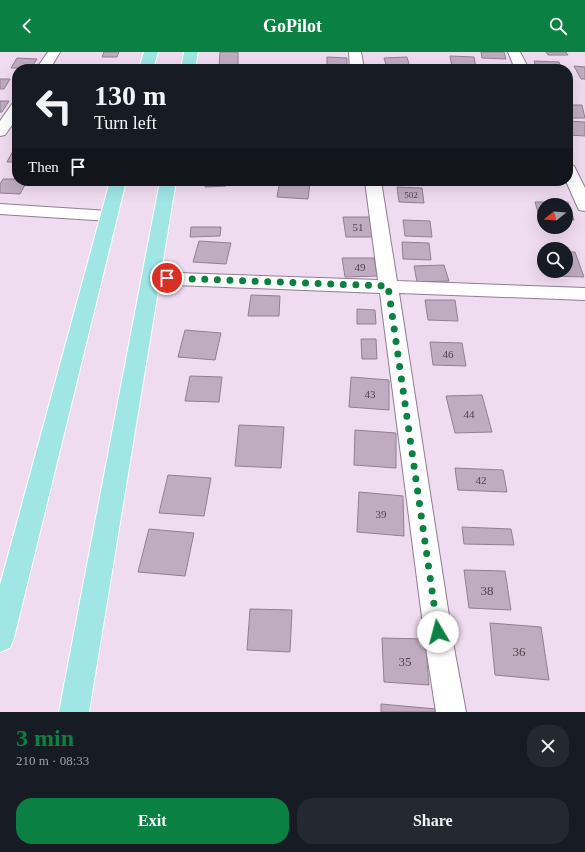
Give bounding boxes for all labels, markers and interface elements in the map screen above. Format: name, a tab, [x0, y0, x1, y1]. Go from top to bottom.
icon: back	[16, 15, 38, 37]
icon: search	[547, 15, 569, 37]
text: GoPilot	[263, 16, 322, 36]
icon: left	[28, 80, 80, 132]
text: 130 m	[94, 80, 166, 111]
text: Turn left	[94, 113, 157, 133]
icon: arrive	[67, 156, 89, 178]
text: Then	[28, 159, 59, 175]
house number: 502	[404, 190, 418, 200]
north arrow	[537, 198, 573, 234]
map controls	[537, 198, 573, 278]
house number: 51	[353, 221, 364, 233]
button: search	[537, 242, 573, 278]
pin	[150, 261, 184, 295]
house number: 49	[355, 261, 366, 273]
icon: arrive	[156, 267, 178, 289]
house number: 46	[443, 348, 454, 360]
house number: 43	[365, 388, 376, 400]
house number: 44	[464, 408, 475, 420]
house number: 42	[476, 474, 487, 486]
house number: 39	[376, 508, 387, 520]
house number: 38	[481, 583, 494, 598]
position arrow	[417, 611, 459, 653]
house number: 36	[513, 644, 526, 659]
house number: 35	[399, 654, 412, 669]
text: 3 min	[16, 725, 74, 751]
button: close	[527, 725, 569, 767]
text: 210 m · 08:33	[16, 753, 89, 768]
button: Exit	[16, 798, 289, 844]
button: Share	[297, 798, 569, 844]

